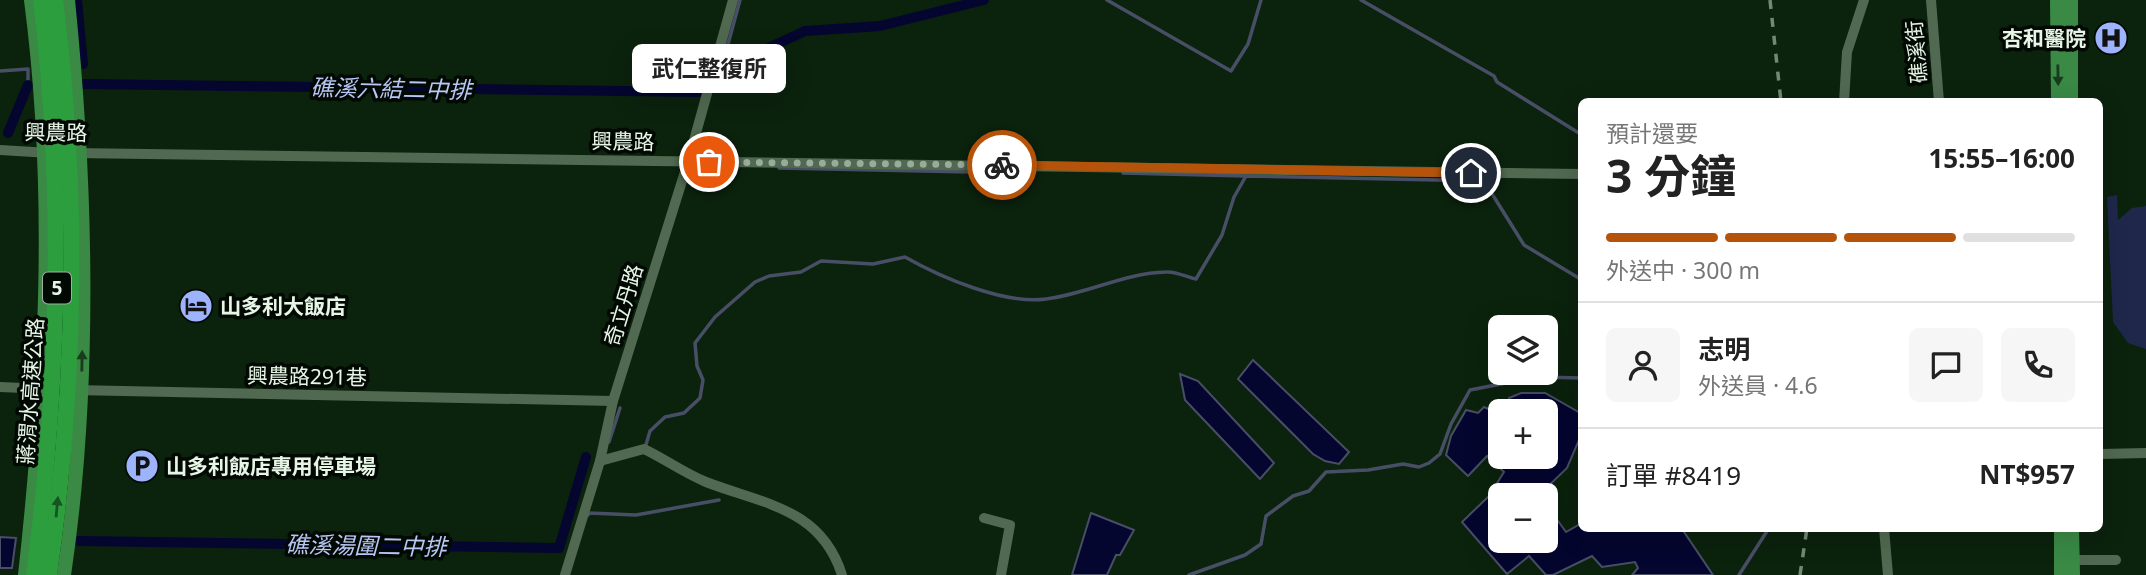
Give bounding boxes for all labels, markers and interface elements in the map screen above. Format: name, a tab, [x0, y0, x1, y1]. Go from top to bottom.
street label: 礁溪街	[1899, 19, 1933, 85]
hospital icon: 杏和醫院	[2092, 19, 2130, 57]
place label: 杏和醫院	[2002, 24, 2086, 52]
callout: 武仁整復所	[632, 43, 786, 92]
text: 武仁整復所	[652, 52, 767, 84]
one-way arrow	[2052, 64, 2064, 86]
water label: 礁溪六結二中排	[310, 71, 475, 105]
street label: 興農路	[24, 117, 88, 147]
text: 預計還要	[1606, 117, 1698, 149]
street label: 興農路	[591, 126, 655, 156]
courier	[967, 130, 1037, 200]
pin	[679, 132, 739, 192]
text: 15:55–16:00	[1928, 140, 2075, 176]
icon: bag	[690, 143, 728, 181]
pin	[1441, 143, 1501, 203]
text: 3 分鐘	[1606, 144, 1736, 206]
icon: bike	[983, 146, 1021, 184]
icon: home	[1452, 154, 1490, 192]
text: 外送中 · 300 m	[1606, 254, 1760, 286]
street label: 奇立丹路	[597, 261, 649, 349]
road number: 5	[43, 272, 71, 304]
hotel icon: 山多利大飯店	[177, 287, 215, 325]
place label: 山多利大飯店	[220, 292, 346, 320]
map controls	[1488, 315, 1558, 553]
button: layers	[1488, 315, 1558, 385]
street label: 蔣渭水高速公路	[11, 317, 49, 465]
button: person	[1606, 328, 1680, 402]
button: chat	[1909, 328, 1983, 402]
button: phone	[2001, 328, 2075, 402]
text: 志明	[1698, 331, 1750, 367]
one-way arrow	[76, 349, 87, 371]
street label: 興農路291巷	[247, 361, 367, 391]
text: 外送員 · 4.6	[1698, 369, 1818, 401]
button: +	[1488, 399, 1558, 469]
parking icon: 山多利飯店專用停車場	[123, 447, 161, 485]
place label: 山多利飯店專用停車場	[166, 452, 376, 480]
text: NT$957	[1979, 456, 2075, 492]
text: 訂單 #8419	[1606, 457, 1741, 493]
button: −	[1488, 483, 1558, 553]
one-way arrow	[52, 496, 63, 518]
water label: 礁溪湯圍二中排	[285, 528, 450, 562]

